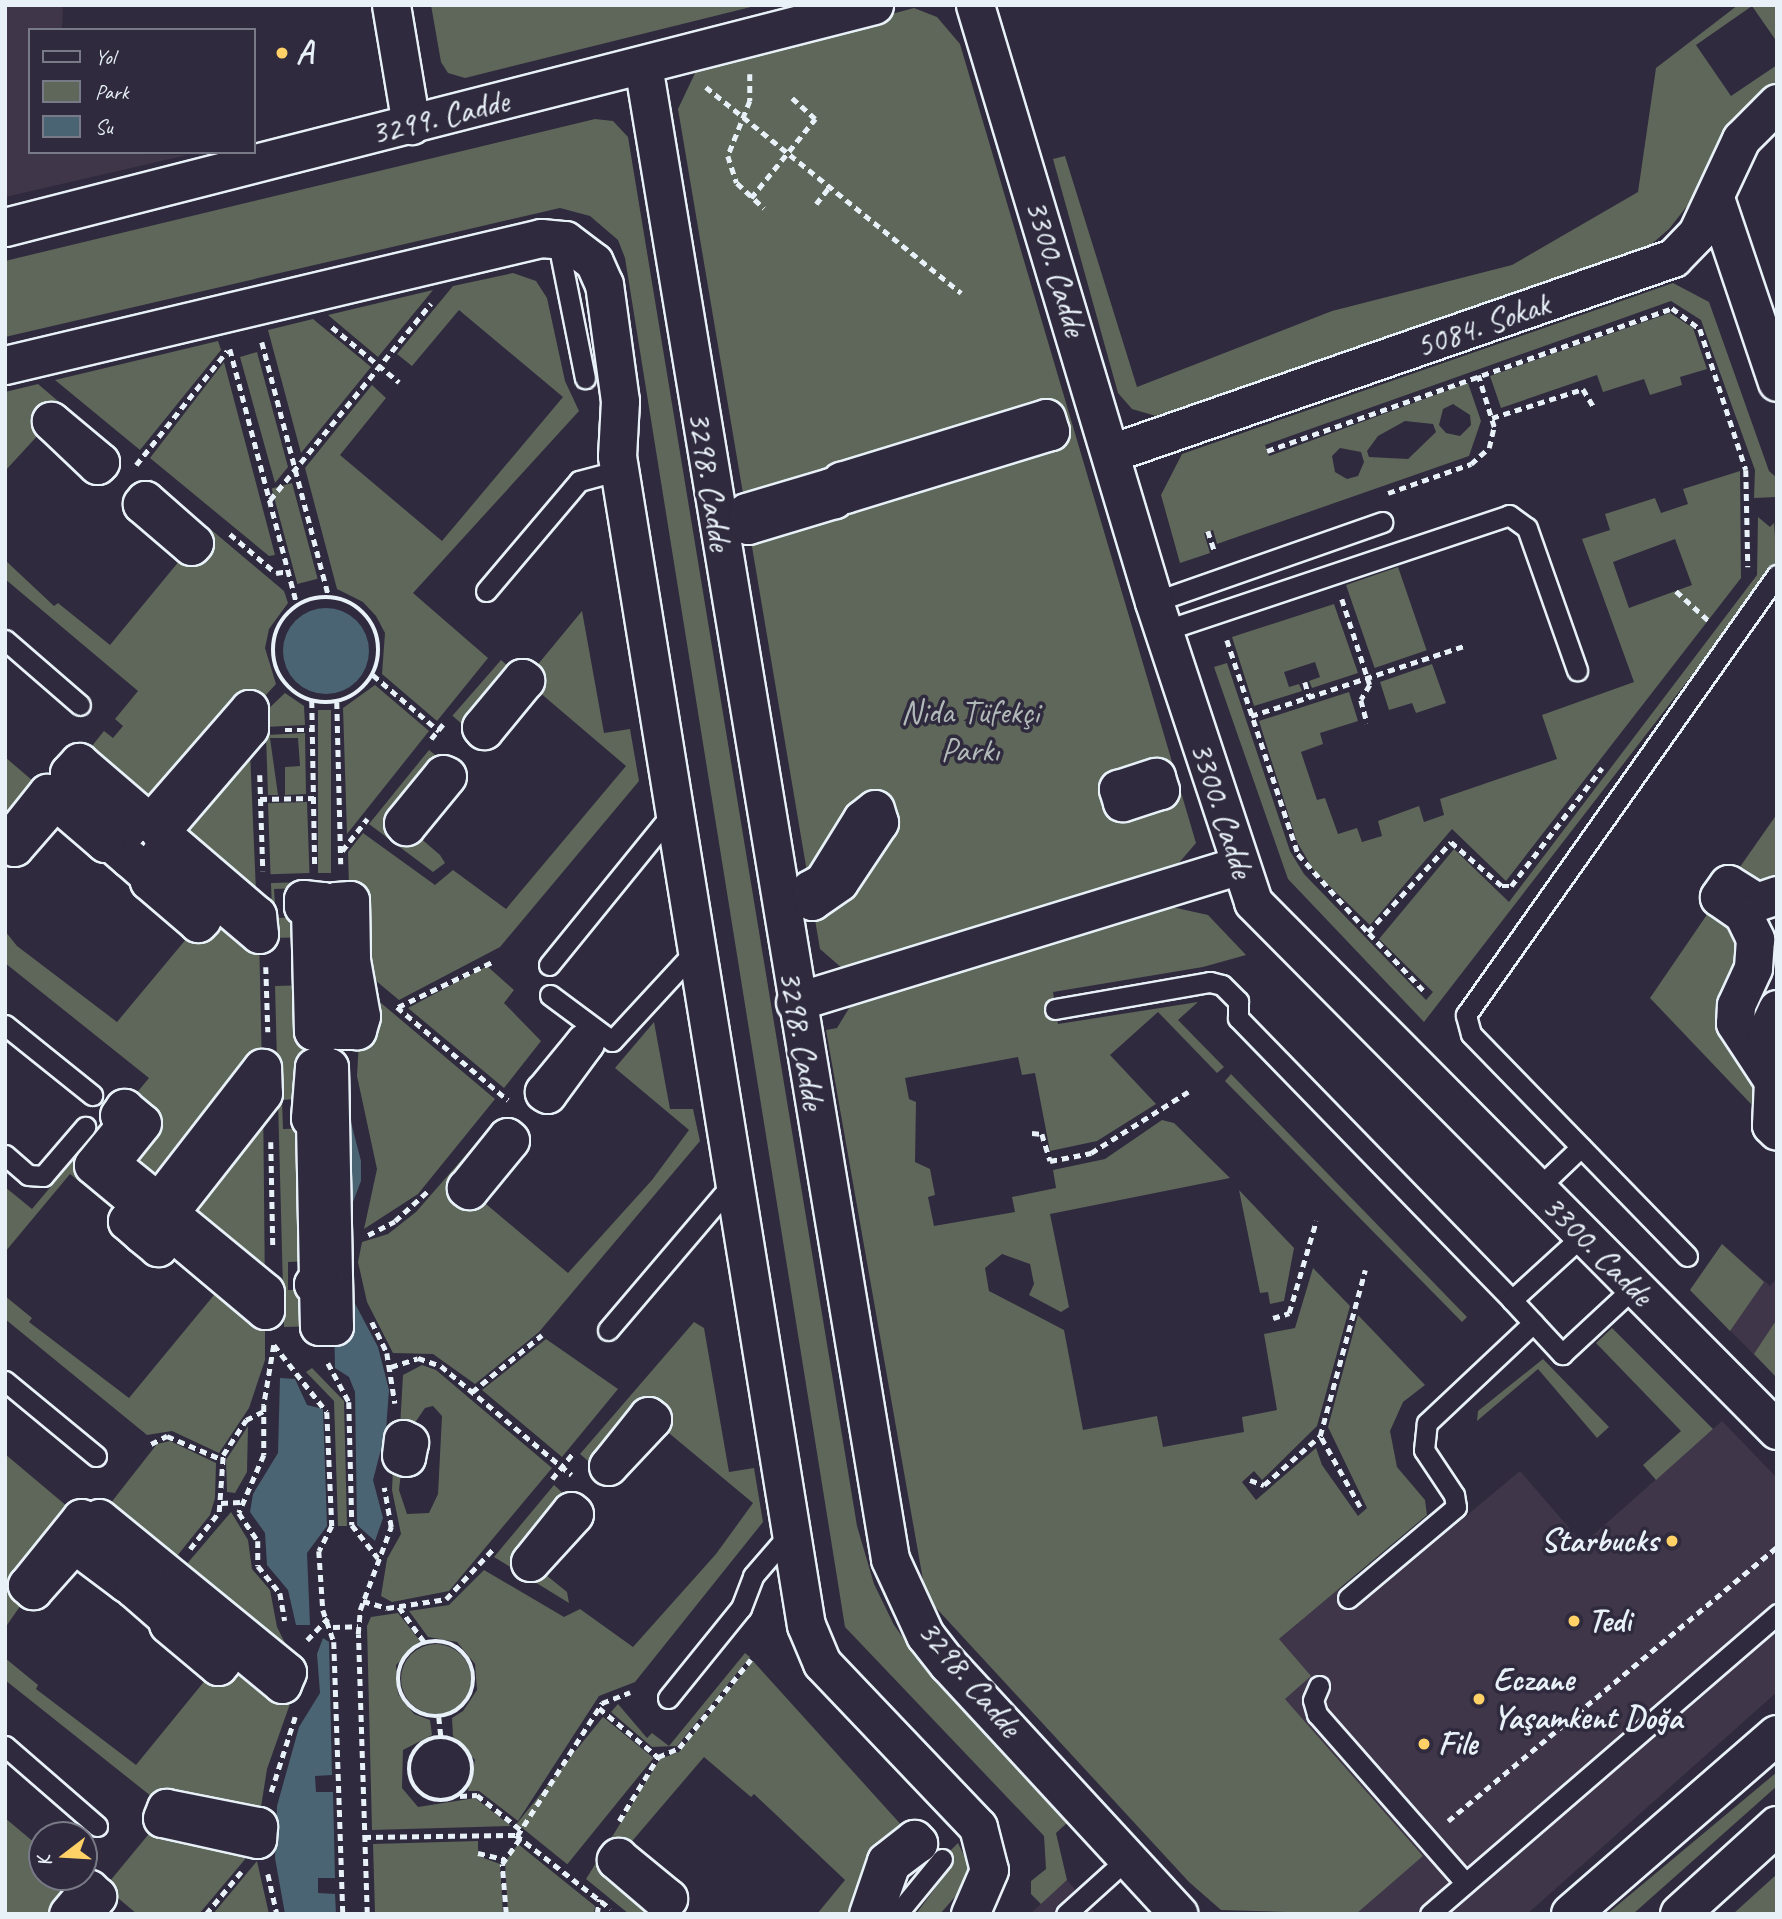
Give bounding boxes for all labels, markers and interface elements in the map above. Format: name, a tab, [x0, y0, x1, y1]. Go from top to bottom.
legend	[28, 28, 256, 154]
place label: A	[296, 33, 313, 73]
text: Yol	[95, 44, 115, 70]
marker: A	[274, 45, 290, 61]
text: Park	[95, 79, 128, 105]
street label: 3299. Cadde	[367, 82, 513, 154]
text: Su	[95, 114, 113, 140]
street label: 3300. Cadde	[1016, 195, 1094, 341]
street label: 5084. Sokak	[1411, 285, 1555, 367]
street label: 3298. Cadde	[678, 408, 740, 554]
park label: Nida Tüfekçi Parkı	[901, 693, 1039, 771]
street label: 3300. Cadde	[1180, 737, 1262, 883]
street label: 3298. Cadde	[769, 967, 833, 1113]
street label: 3300. Cadde	[1533, 1187, 1661, 1315]
place label: Starbucks	[1541, 1521, 1658, 1561]
marker: Starbucks	[1664, 1533, 1680, 1549]
place label: Tedi	[1588, 1601, 1631, 1641]
street label: 3298. Cadde	[909, 1612, 1029, 1746]
marker: Tedi	[1566, 1613, 1582, 1629]
place label: Eczane Yaşamkent Doğa	[1493, 1660, 1682, 1738]
marker: Eczane Yaşamkent Doğa	[1471, 1691, 1487, 1707]
place label: File	[1438, 1724, 1477, 1764]
marker: File	[1416, 1736, 1432, 1752]
north arrow	[28, 1821, 98, 1891]
text: K	[32, 1853, 58, 1870]

